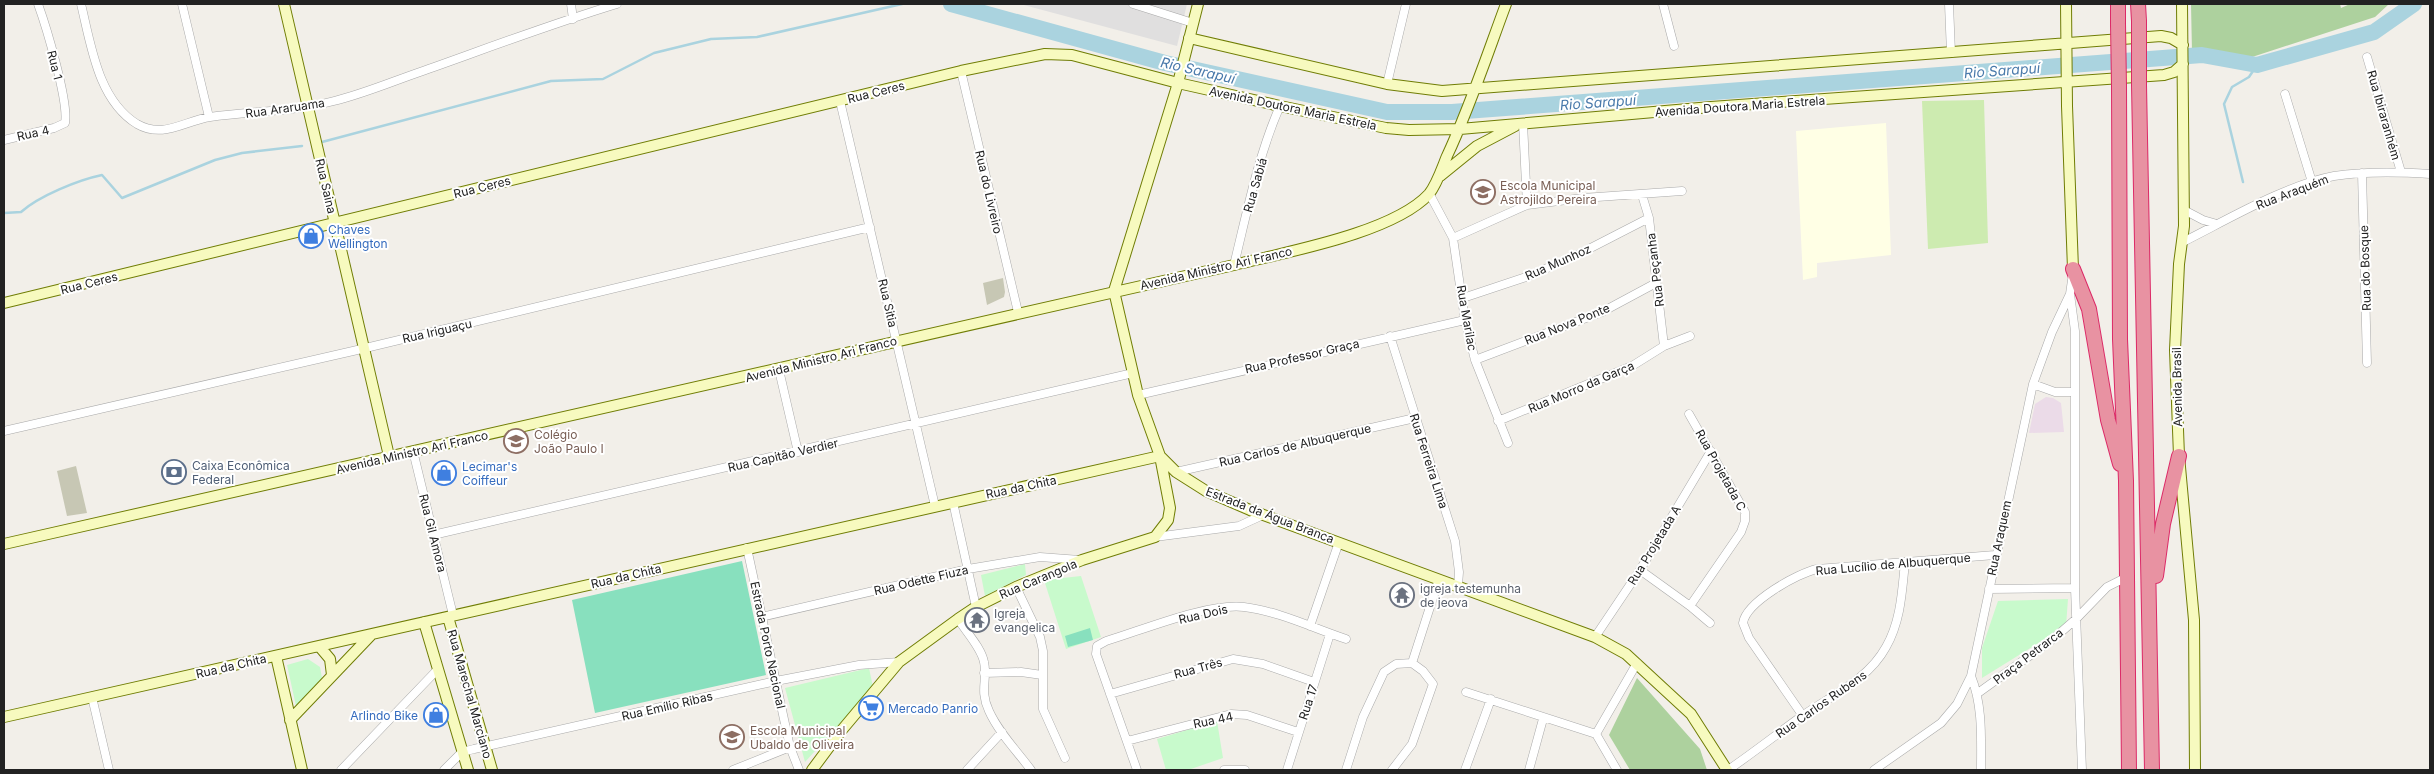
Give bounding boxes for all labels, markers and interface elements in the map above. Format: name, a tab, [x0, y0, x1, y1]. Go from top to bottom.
street label: Rua 1	[44, 49, 66, 81]
water label: Rio Sarapuí	[1159, 53, 1239, 87]
water label: Rio Sarapuí	[1963, 59, 2042, 81]
street label: Rua Ibiraranhém	[2364, 68, 2404, 162]
street label: Rua Ceres	[846, 78, 906, 106]
street label: Avenida Doutora Maria Estrela	[1208, 83, 1378, 133]
water label: Rio Sarapuí	[1559, 91, 1638, 113]
street label: Avenida Doutora Maria Estrela	[1654, 93, 1826, 119]
street label: Rua Araruama	[244, 95, 326, 121]
street label: Rua 4	[15, 122, 51, 144]
street label: Rua do Livreiro	[972, 149, 1006, 235]
street label: Rua Sabiá	[1240, 156, 1270, 214]
street label: Rua Saina	[312, 157, 340, 215]
street label: Rua Araquém	[2254, 171, 2330, 213]
street label: Rua Ceres	[452, 173, 512, 201]
place label: Escola Municipal Astrojildo Pereira	[1500, 178, 1597, 207]
school or university icon: Escola Municipal Astrojildo Pereira	[1470, 179, 1496, 205]
place label: Chaves Wellington	[328, 222, 387, 251]
shop icon: Chaves Wellington	[298, 223, 324, 249]
street label: Rua do Bosque	[2356, 225, 2374, 311]
street label: Rua Peçanha	[1643, 232, 1667, 308]
street label: Rua Munhoz	[1523, 241, 1593, 283]
street label: Avenida Ministro Ari Franco	[1138, 243, 1294, 293]
street label: Rua Ceres	[59, 269, 119, 297]
street label: Rua Sitia	[875, 277, 901, 329]
street label: Rua Marilac	[1454, 284, 1480, 352]
street label: Rua Nova Ponte	[1522, 300, 1612, 348]
street label: Rua Iriguaçu	[401, 316, 473, 346]
street label: Avenida Ministro Ari Franco	[744, 333, 898, 385]
street label: Rua Professor Graça	[1243, 336, 1361, 376]
street label: Avenida Brasil	[2169, 347, 2185, 427]
street label: Rua Morro da Garça	[1526, 358, 1636, 416]
street label: Rua Ferreira Lima	[1407, 412, 1451, 510]
street label: Rua Carlos de Albuquerque	[1218, 420, 1372, 470]
street label: Avenida Ministro Ari Franco	[334, 427, 490, 477]
place label: Colégio João Paulo I	[534, 427, 604, 456]
street label: Rua Projetada C	[1692, 427, 1750, 514]
school or university icon: Colégio João Paulo I	[503, 428, 529, 454]
street label: Rua Capitão Verdier	[726, 435, 840, 475]
place label: Caixa Econômica Federal	[192, 458, 290, 487]
bank icon: Caixa Econômica Federal	[161, 459, 187, 485]
place label: Lecimar's Coiffeur	[462, 459, 517, 488]
shop icon: Lecimar's Coiffeur	[431, 460, 457, 486]
street label: Rua da Chita	[984, 472, 1058, 502]
street label: Estrada da Água Branca	[1204, 484, 1336, 546]
street label: Rua Gil Amora	[416, 492, 450, 574]
street label: Rua Araquem	[1984, 499, 2014, 577]
street label: Rua Projetada A	[1624, 502, 1684, 588]
street label: Rua Lucílio de Albuquerque	[1815, 550, 1971, 578]
street label: Rua Carangola	[997, 556, 1079, 602]
street label: Rua da Chita	[589, 561, 663, 591]
street label: Rua Odette Fiuza	[872, 562, 970, 598]
street label: Estrada Porto Nacional	[747, 580, 789, 710]
place label: igreja testemunha de jeova	[1420, 581, 1521, 610]
temple icon: igreja testemunha de jeova	[1389, 582, 1415, 608]
street label: Rua Dois	[1177, 601, 1229, 627]
place label: Igreja evangelica	[994, 606, 1055, 635]
temple icon: Igreja evangelica	[964, 607, 990, 633]
street label: Praça Petrarca	[1990, 625, 2066, 687]
street label: Rua Marechal Marciano	[444, 628, 496, 760]
street label: Rua da Chita	[194, 651, 268, 681]
street label: Rua Três	[1172, 654, 1224, 682]
street label: Rua Carlos Rubens	[1773, 667, 1869, 741]
street label: Rua 17	[1295, 682, 1321, 722]
street label: Rua Emílio Ribas	[620, 688, 714, 724]
supermarket icon: Mercado Panrio	[858, 695, 884, 721]
place label: Mercado Panrio	[888, 701, 978, 716]
shop icon: Arlindo Bike	[423, 702, 449, 728]
place label: Arlindo Bike	[350, 708, 418, 723]
street label: Rua 44	[1192, 708, 1235, 732]
place label: Escola Municipal Ubaldo de Oliveira	[750, 723, 854, 752]
school or university icon: Escola Municipal Ubaldo de Oliveira	[719, 724, 745, 750]

